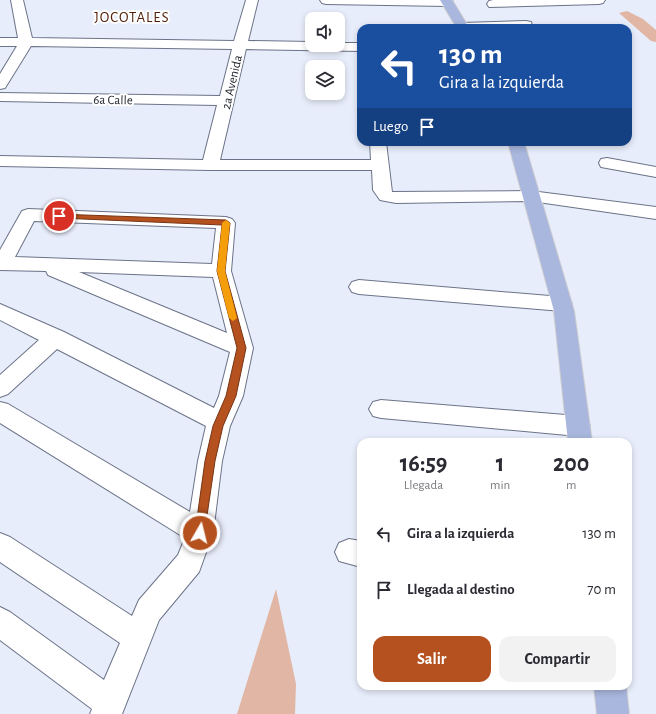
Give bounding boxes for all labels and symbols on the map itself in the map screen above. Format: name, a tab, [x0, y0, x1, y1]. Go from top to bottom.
district label: JOCOTALES	[94, 10, 170, 25]
street label: 2a Avenida	[220, 54, 245, 111]
street label: 6a Calle	[93, 94, 133, 107]
pin	[42, 199, 76, 233]
position arrow	[179, 512, 221, 554]

